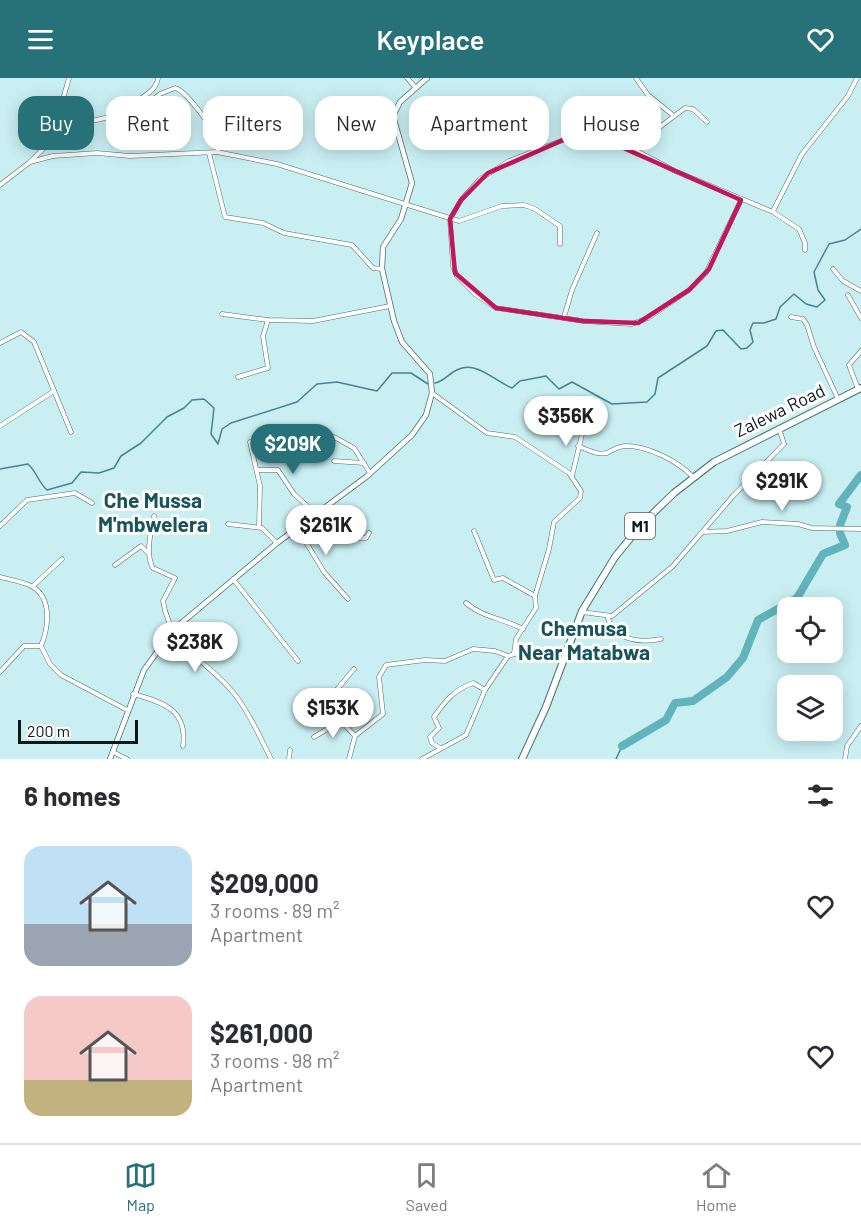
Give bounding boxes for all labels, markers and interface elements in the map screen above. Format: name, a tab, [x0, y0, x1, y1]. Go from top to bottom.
icon: menu	[24, 23, 57, 56]
text: Keyplace	[377, 23, 484, 55]
icon: heart	[804, 23, 837, 56]
chip: Buy	[18, 96, 94, 150]
chip: Rent	[106, 96, 191, 150]
chip: Filters	[203, 96, 303, 150]
chip: New	[315, 96, 397, 150]
chip: Apartment	[409, 96, 549, 150]
chip: House	[561, 96, 661, 150]
street label: Zalewa Road	[731, 379, 828, 441]
pin: $356K	[524, 396, 608, 447]
text: $356K	[538, 403, 594, 427]
pin: $209K	[251, 424, 335, 475]
text: $209K	[264, 431, 322, 455]
pin: $291K	[740, 461, 824, 512]
text: $291K	[756, 468, 808, 492]
district label: Che Mussa M'mbwelera	[98, 487, 208, 536]
pin: $261K	[284, 505, 368, 556]
text: $261K	[300, 512, 352, 536]
road number: M1	[625, 513, 655, 539]
map controls	[777, 597, 843, 741]
button: locate	[777, 597, 843, 663]
district label: Chemusa Near Matabwa	[518, 615, 650, 664]
pin: $238K	[153, 622, 237, 673]
text: $238K	[167, 629, 223, 653]
button: layers	[777, 675, 843, 741]
pin: $153K	[291, 688, 375, 739]
text: $153K	[307, 695, 359, 719]
scale bar	[18, 717, 138, 744]
text: 200 m	[27, 721, 70, 740]
icon: filters	[804, 779, 837, 812]
text: 6 homes	[24, 780, 121, 811]
text: $209,000	[210, 867, 319, 898]
icon: home	[72, 870, 144, 942]
icon: heart	[804, 890, 837, 923]
text: 3 rooms · 89 m²	[210, 898, 340, 922]
text: Apartment	[210, 922, 303, 946]
text: $261,000	[210, 1017, 313, 1048]
icon: home	[72, 1020, 144, 1092]
icon: heart	[804, 1040, 837, 1073]
text: 3 rooms · 98 m²	[210, 1048, 340, 1072]
text: Apartment	[210, 1072, 303, 1096]
tab: Map	[124, 1159, 157, 1214]
tab: Saved	[406, 1159, 448, 1214]
tab: Home	[696, 1159, 737, 1214]

